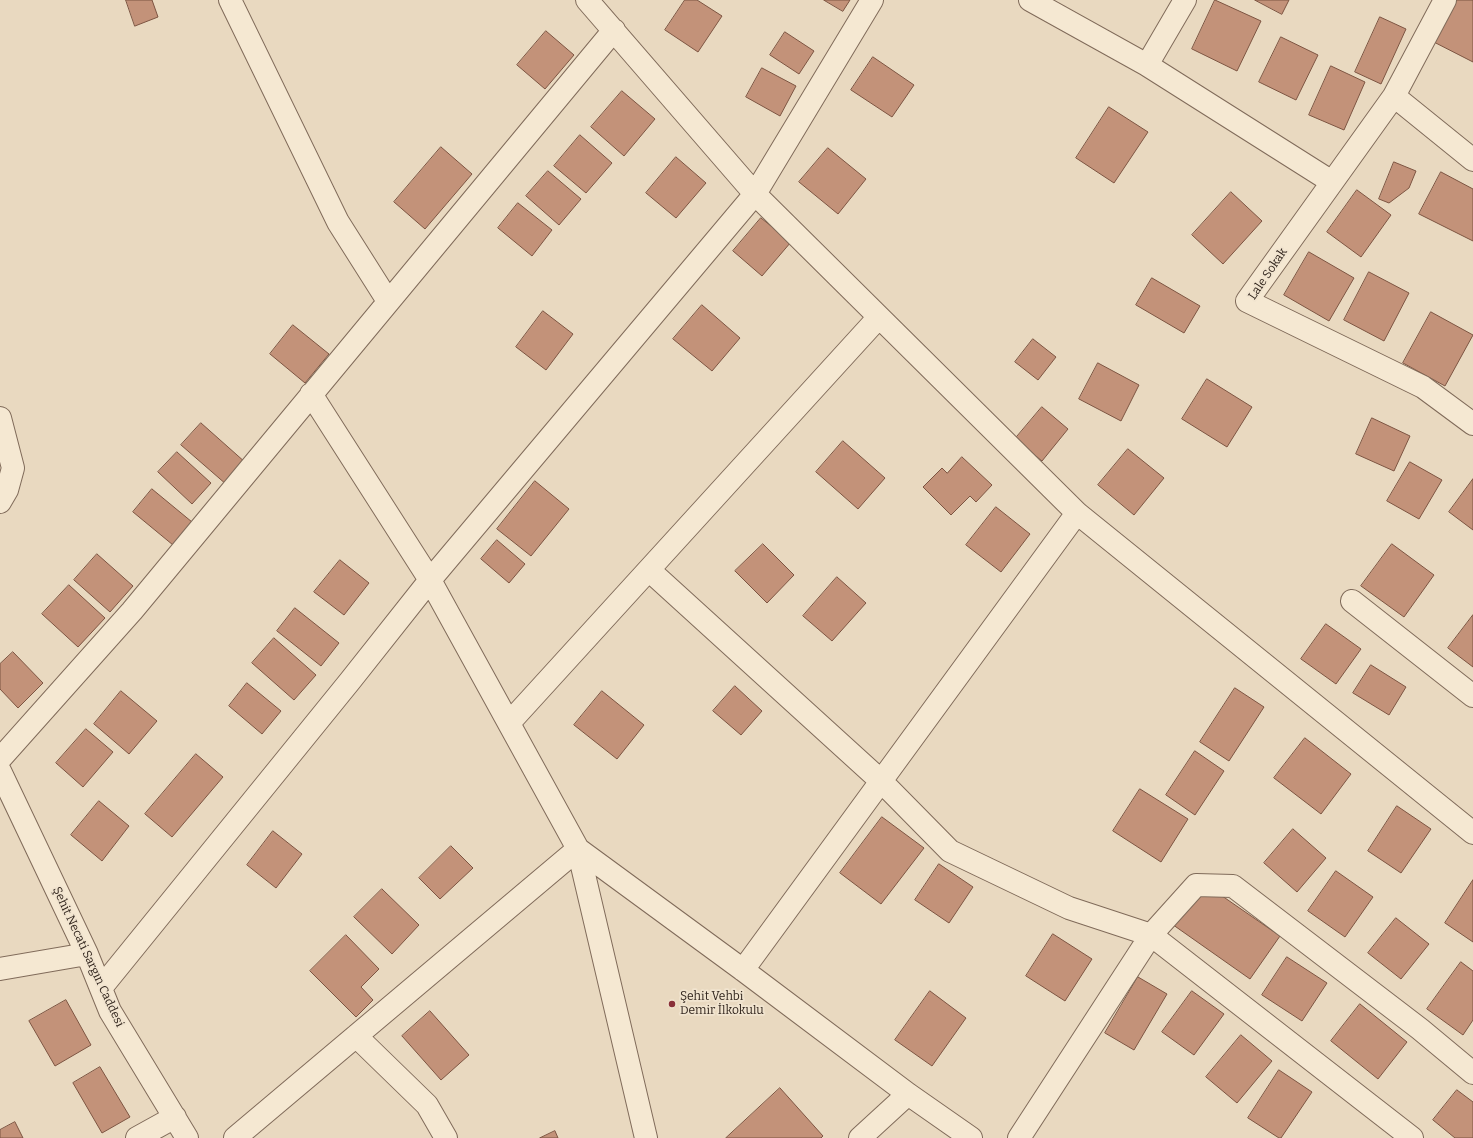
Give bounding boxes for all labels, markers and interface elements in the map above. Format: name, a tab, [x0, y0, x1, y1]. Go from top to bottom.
street label: Lale Sokak	[1245, 245, 1291, 303]
street label: Şehit Necati Sargın Caddesi	[49, 885, 127, 1029]
place label: Şehit Vehbi Demir İlkokulu	[680, 990, 764, 1018]
marker: Şehit Vehbi Demir İlkokulu	[667, 999, 677, 1009]

